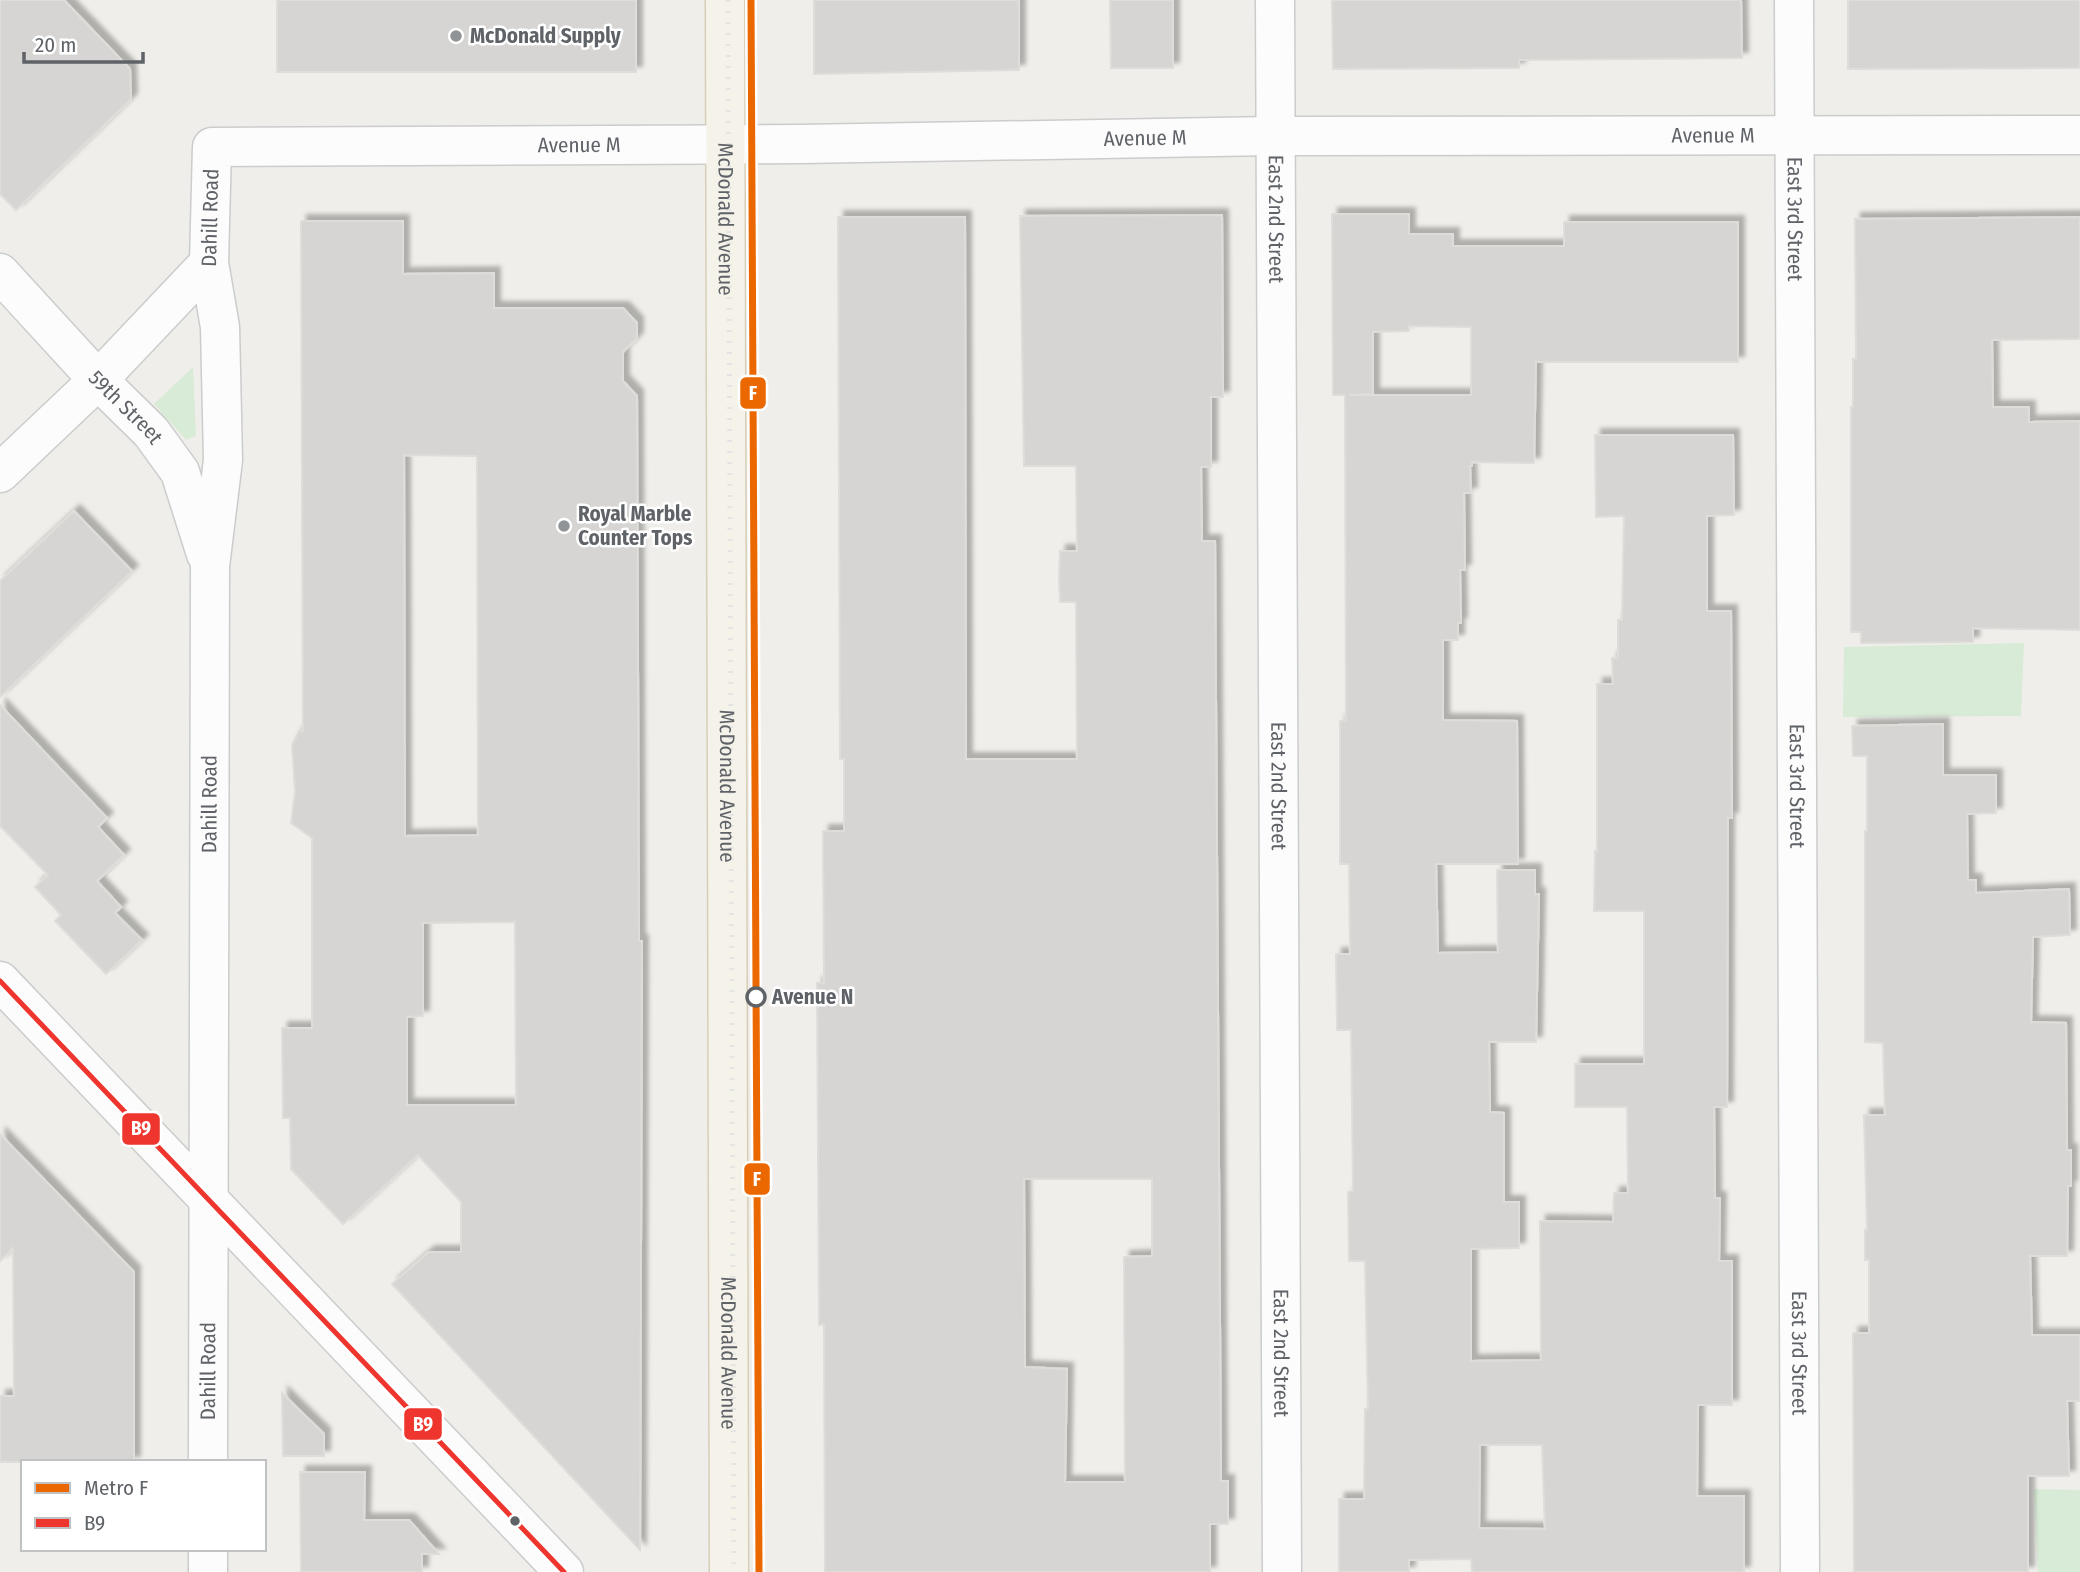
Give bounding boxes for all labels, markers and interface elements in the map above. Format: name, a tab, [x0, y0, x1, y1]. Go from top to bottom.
scale bar	[24, 21, 144, 65]
place label: McDonald Supply	[470, 23, 622, 49]
marker: McDonald Supply	[448, 28, 464, 44]
text: 20 m	[35, 32, 76, 58]
street label: Avenue M	[1672, 122, 1755, 149]
street label: Avenue M	[1103, 125, 1187, 152]
street label: Avenue M	[538, 132, 621, 158]
street label: McDonald Avenue	[712, 142, 739, 296]
street label: East 2nd Street	[1263, 155, 1289, 284]
street label: East 3rd Street	[1782, 157, 1808, 282]
street label: Dahill Road	[196, 168, 224, 267]
street label: 59th Street	[83, 365, 168, 449]
line badge: F	[739, 376, 767, 410]
text: F	[749, 382, 758, 405]
place label: Royal Marble Counter Tops	[578, 501, 692, 551]
marker: Royal Marble Counter Tops	[556, 518, 572, 534]
street label: McDonald Avenue	[714, 709, 740, 863]
street label: East 2nd Street	[1265, 722, 1292, 851]
street label: East 3rd Street	[1784, 724, 1810, 848]
street label: Dahill Road	[196, 755, 223, 853]
place label: Avenue N	[771, 984, 853, 1010]
marker: Avenue N	[746, 987, 766, 1007]
line badge: B9	[121, 1112, 161, 1146]
text: B9	[131, 1117, 151, 1140]
line badge: F	[743, 1162, 771, 1196]
text: F	[753, 1168, 762, 1191]
street label: McDonald Avenue	[715, 1276, 742, 1430]
street label: East 2nd Street	[1268, 1289, 1294, 1418]
street label: East 3rd Street	[1786, 1291, 1812, 1415]
street label: Dahill Road	[195, 1322, 221, 1420]
line badge: B9	[403, 1407, 443, 1441]
text: B9	[413, 1413, 433, 1436]
legend	[21, 1460, 266, 1551]
text: Metro F	[84, 1475, 148, 1501]
text: B9	[84, 1510, 105, 1536]
unlabelled marker	[508, 1514, 522, 1528]

